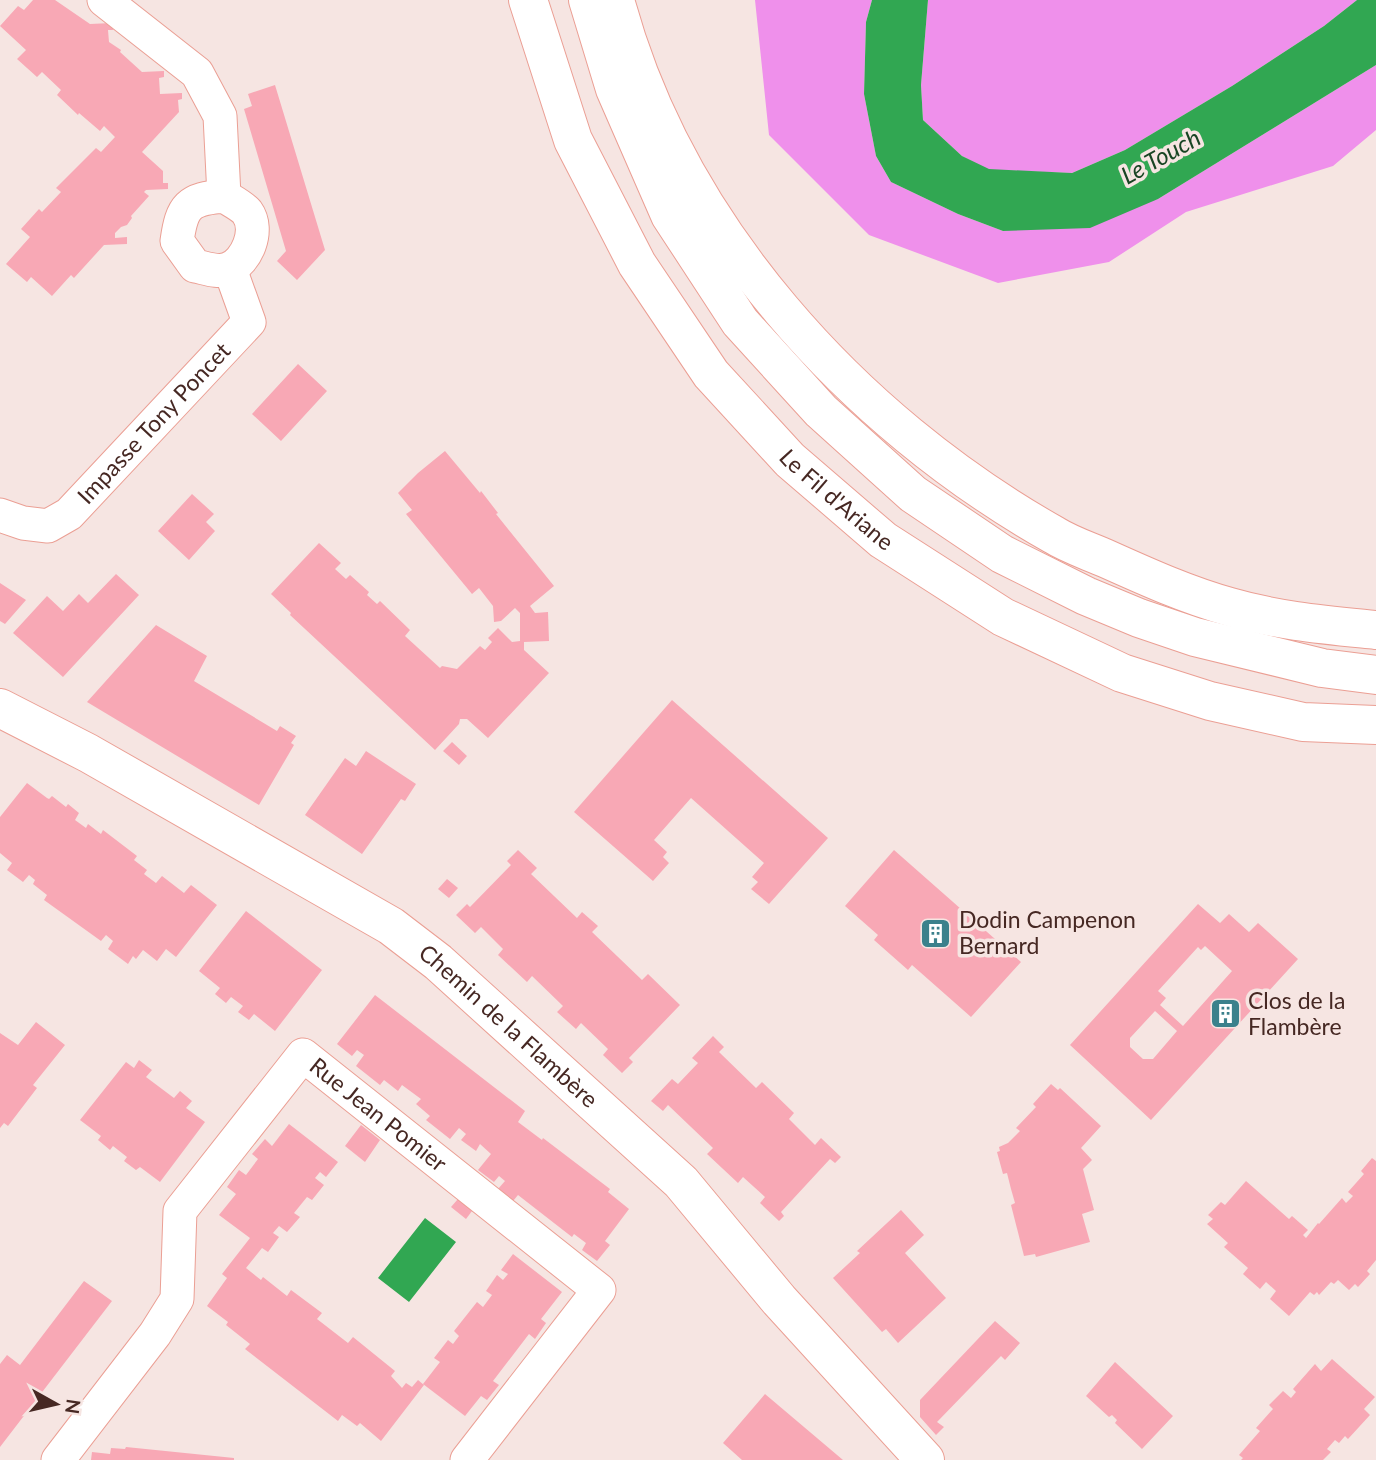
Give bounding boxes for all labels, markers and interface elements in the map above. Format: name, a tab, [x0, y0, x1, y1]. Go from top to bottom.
water label: Le Touch	[1116, 122, 1205, 189]
street label: Impasse Tony Poncet	[71, 336, 236, 509]
street label: Le Fil d'Ariane	[774, 443, 899, 556]
place label: Dodin Campenon Bernard	[959, 905, 1136, 959]
building icon: Dodin Campenon Bernard	[919, 916, 953, 950]
street label: Chemin de la Flambère	[414, 938, 604, 1113]
place label: Clos de la Flambère	[1248, 986, 1345, 1040]
building icon: Clos de la Flambère	[1208, 997, 1242, 1031]
street label: Rue Jean Pomier	[305, 1051, 453, 1177]
north arrow	[21, 1369, 91, 1439]
text: N	[61, 1398, 86, 1415]

